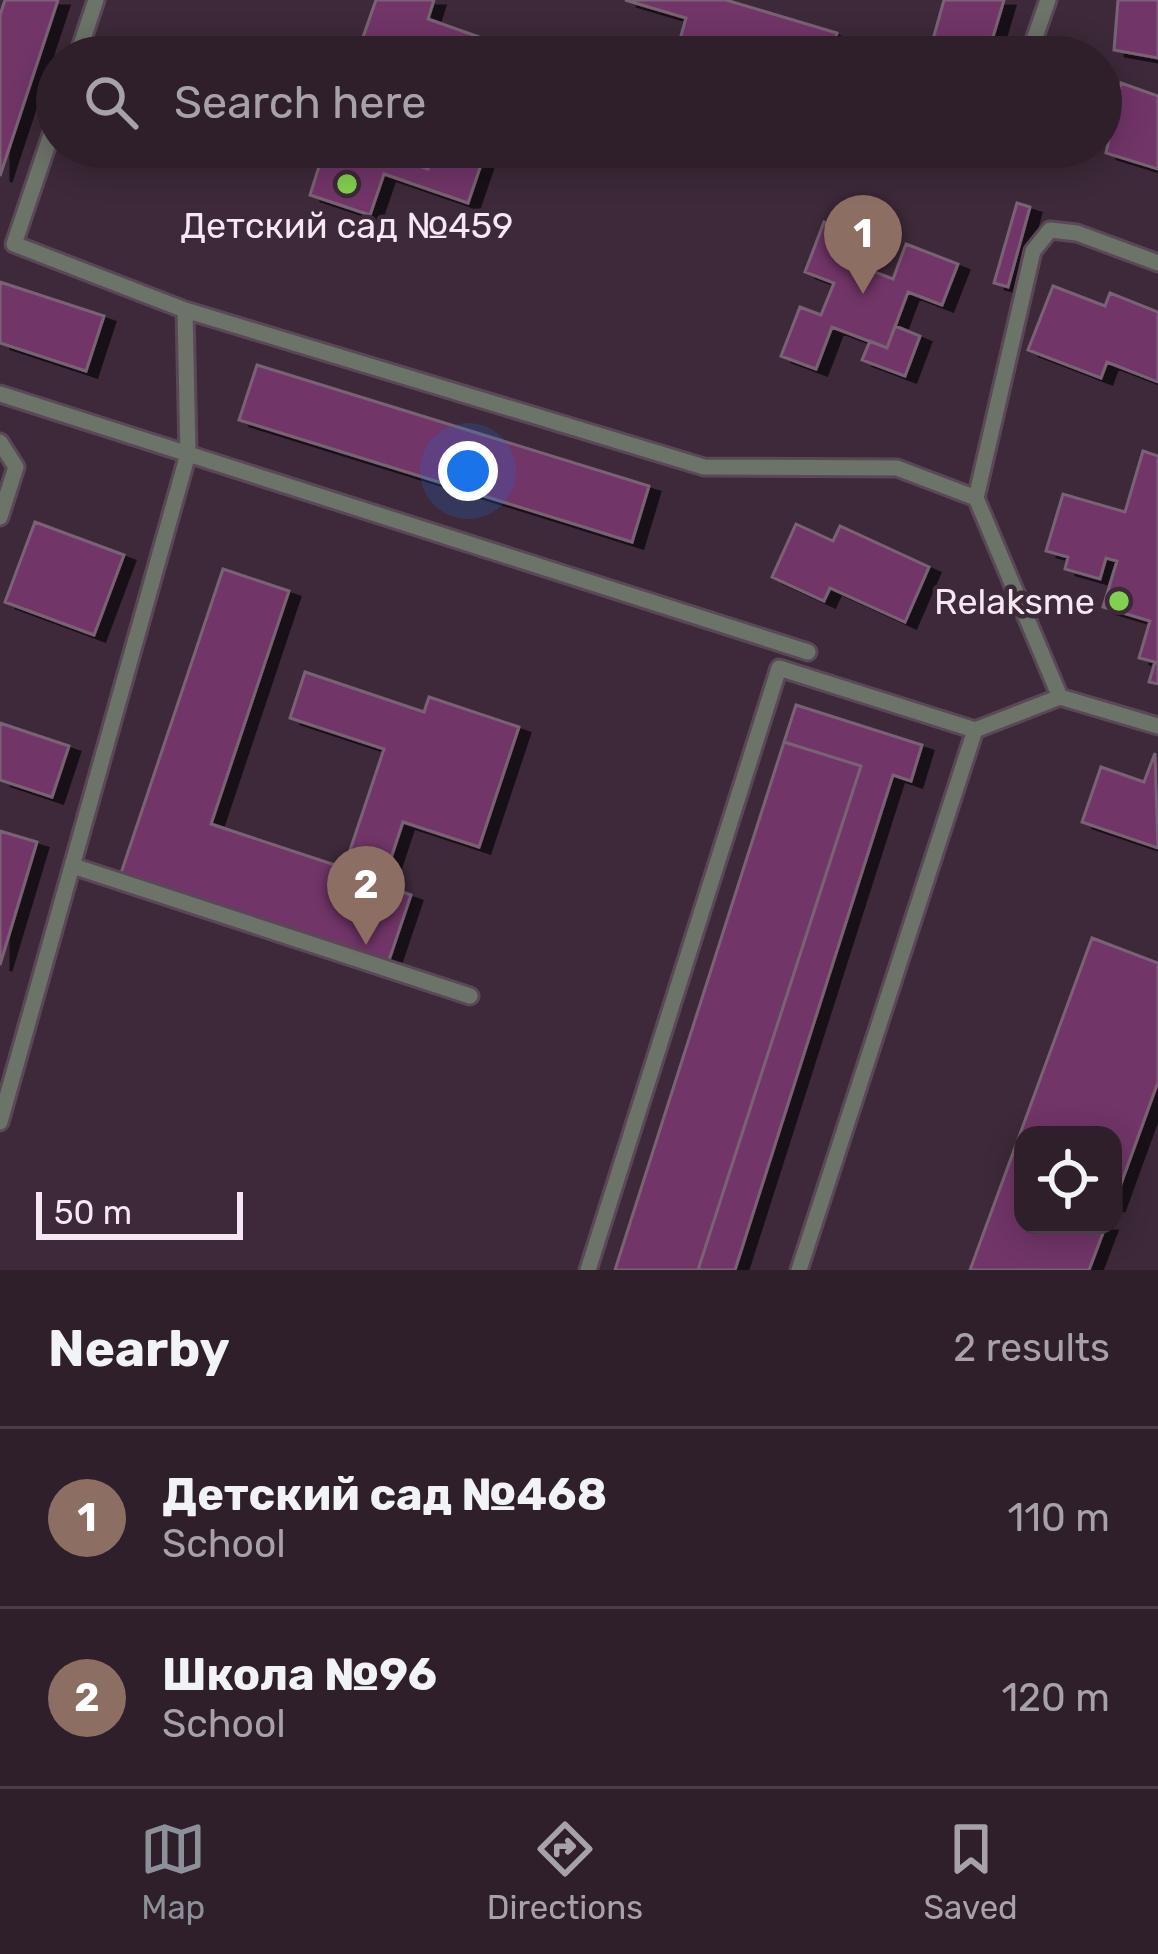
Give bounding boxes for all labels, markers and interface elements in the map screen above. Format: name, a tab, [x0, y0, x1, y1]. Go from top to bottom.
search box	[36, 36, 1122, 168]
icon: search	[78, 69, 144, 135]
text: Search here	[174, 76, 426, 129]
marker: Детский сад №459	[334, 171, 360, 197]
pin: 1	[824, 195, 902, 294]
place label: Детский сад №459	[181, 204, 513, 247]
your location	[438, 441, 498, 501]
place label: Relaksme	[934, 580, 1095, 623]
marker: Relaksme	[1106, 588, 1132, 614]
pin: 2	[327, 846, 405, 945]
map controls	[1014, 1126, 1122, 1234]
button: locate	[1014, 1126, 1122, 1234]
scale bar	[36, 1186, 243, 1239]
text: 50 m	[54, 1193, 132, 1232]
text: Nearby	[48, 1318, 230, 1379]
text: 2 results	[953, 1325, 1110, 1371]
text: Детский сад №468	[162, 1468, 607, 1521]
text: 1	[77, 1495, 97, 1541]
text: 110 m	[1008, 1495, 1110, 1541]
text: School	[162, 1521, 286, 1567]
text: Школа №96	[162, 1648, 437, 1701]
text: 2	[74, 1675, 100, 1721]
text: 120 m	[1001, 1675, 1110, 1721]
text: School	[162, 1701, 286, 1747]
tab: Map	[140, 1816, 206, 1927]
tab: Directions	[487, 1816, 643, 1927]
tab: Saved	[924, 1816, 1018, 1927]

